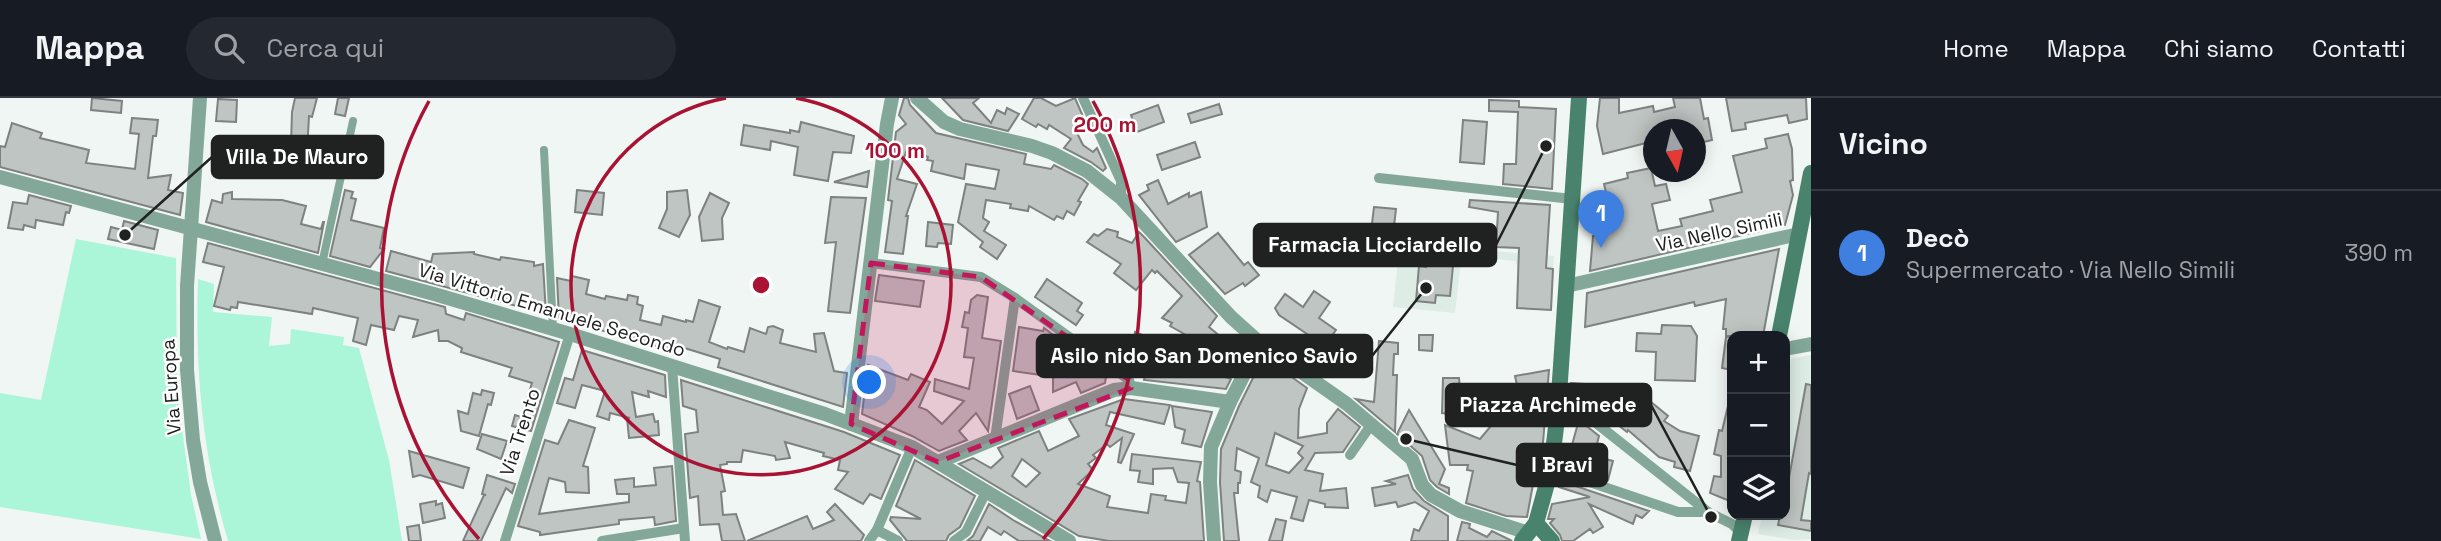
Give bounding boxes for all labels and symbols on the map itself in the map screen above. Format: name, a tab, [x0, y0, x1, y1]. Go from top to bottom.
text: 200 m	[1074, 111, 1136, 138]
north arrow	[1643, 119, 1706, 182]
callout: Villa De Mauro	[212, 136, 383, 178]
text: 100 m	[865, 137, 925, 164]
text: Villa De Mauro	[226, 143, 368, 170]
pin: 1	[1578, 190, 1624, 248]
street label: Via Nello Simili	[1653, 206, 1785, 258]
callout: Farmacia Licciardello	[1254, 224, 1496, 266]
text: Farmacia Licciardello	[1268, 231, 1482, 258]
street label: Via Vittorio Emanuele Secondo	[415, 257, 689, 363]
centre of rings	[749, 273, 773, 297]
callout: Asilo nido San Domenico Savio	[1037, 335, 1372, 377]
street label: Via Europa	[155, 338, 187, 436]
text: Asilo nido San Domenico Savio	[1050, 342, 1358, 369]
your location	[852, 365, 886, 399]
callout: Piazza Archimede	[1446, 384, 1651, 426]
street label: Via Trento	[494, 385, 546, 479]
text: Piazza Archimede	[1459, 391, 1637, 418]
callout: I Bravi	[1517, 444, 1607, 486]
text: I Bravi	[1531, 451, 1593, 478]

